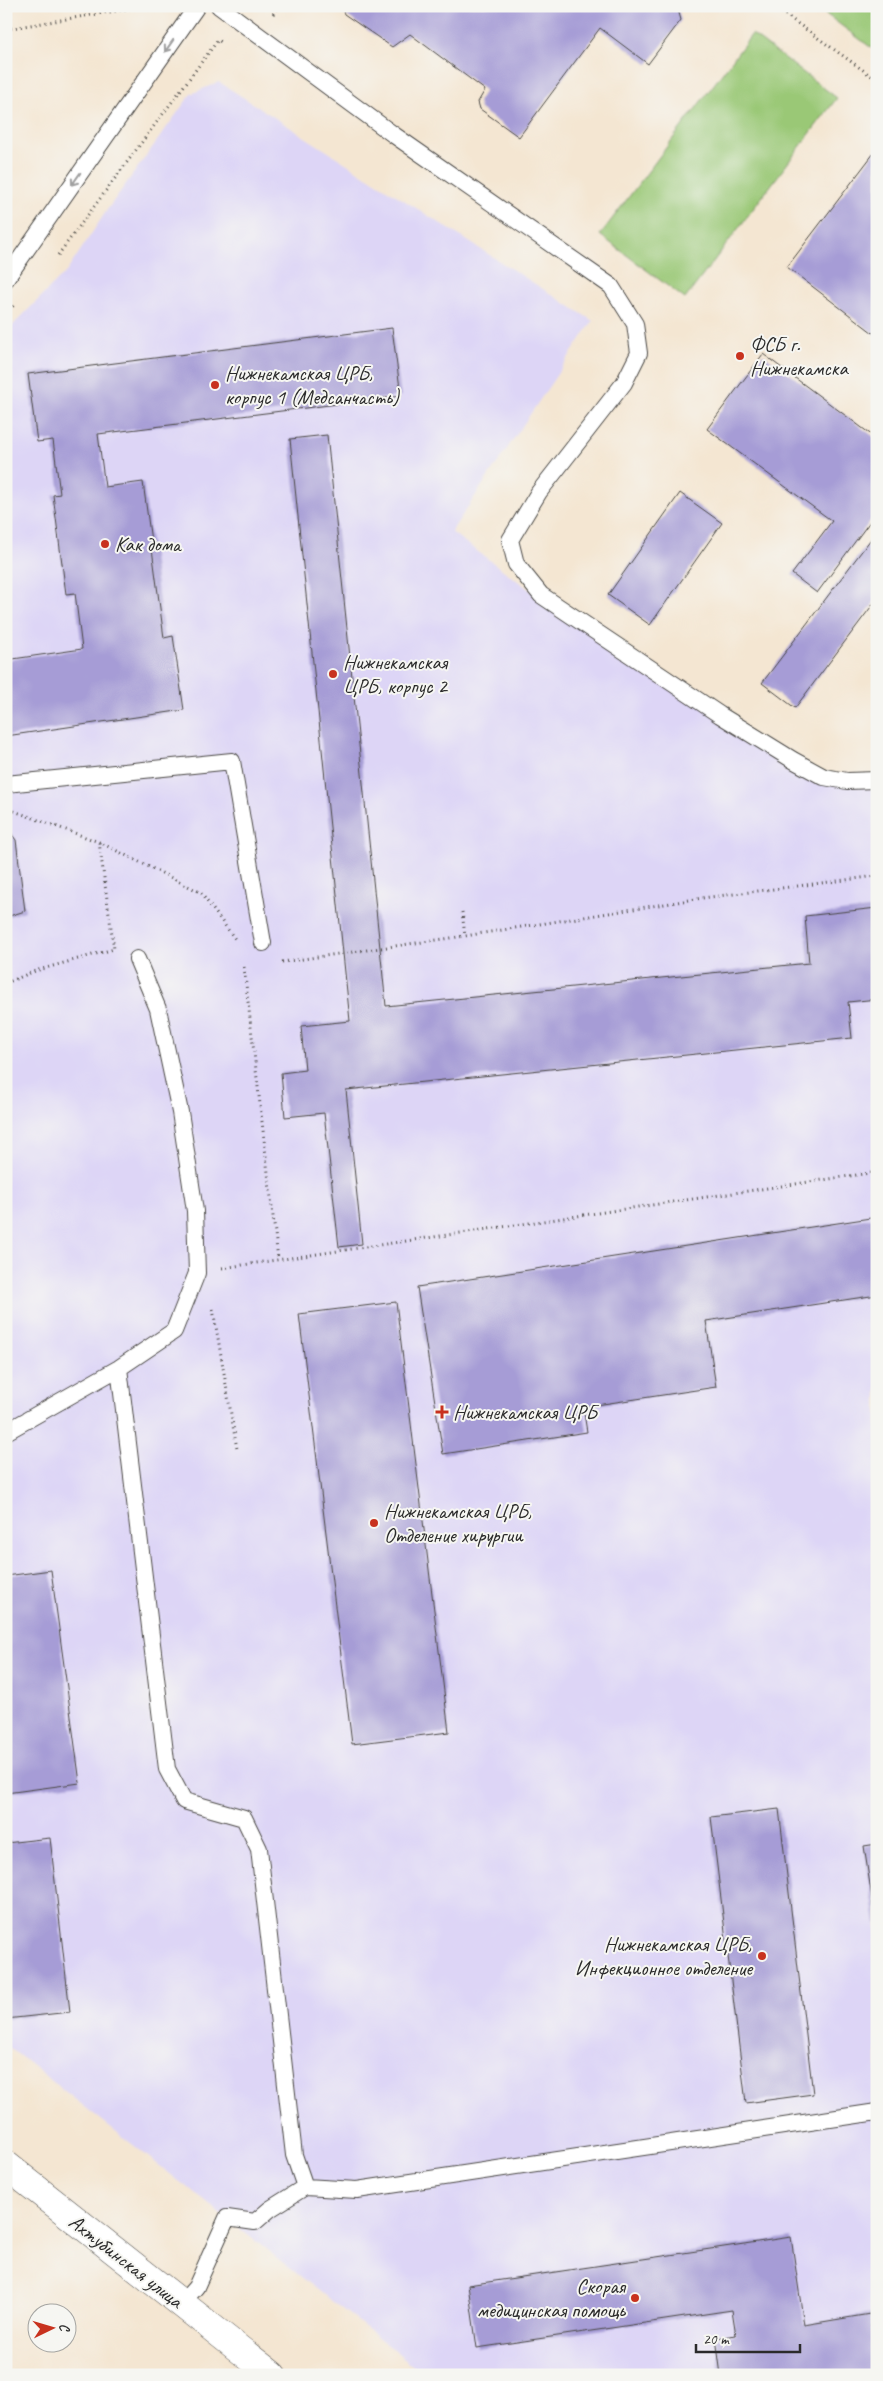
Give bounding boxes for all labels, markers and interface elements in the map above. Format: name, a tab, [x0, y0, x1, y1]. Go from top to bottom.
one-way arrow	[164, 39, 174, 53]
one-way arrow	[71, 172, 81, 186]
place label: ФСБ г. Нижнекамска	[750, 331, 849, 381]
marker: ФСБ г. Нижнекамска	[734, 350, 746, 362]
place label: Нижнекамская ЦРБ, корпус 1 (Медсанчасть)	[225, 360, 400, 410]
marker: Нижнекамская ЦРБ, корпус 1 (Медсанчасть)	[209, 379, 221, 391]
place label: Как дома	[115, 531, 183, 557]
marker: Как дома	[99, 538, 111, 550]
place label: Нижнекамская ЦРБ, корпус 2	[343, 649, 449, 699]
marker: Нижнекамская ЦРБ, корпус 2	[327, 668, 339, 680]
place label: Нижнекамская ЦРБ	[453, 1399, 600, 1425]
marker: Нижнекамская ЦРБ	[435, 1405, 449, 1419]
place label: Нижнекамская ЦРБ, Отделение хирургии	[384, 1498, 532, 1548]
marker: Нижнекамская ЦРБ, Отделение хирургии	[368, 1517, 380, 1529]
place label: Нижнекамская ЦРБ, Инфекционное отделение	[575, 1931, 754, 1981]
marker: Нижнекамская ЦРБ, Инфекционное отделение	[756, 1950, 768, 1962]
street label: Ахтубинская улица	[64, 2208, 190, 2315]
place label: Скорая медицинская помощь	[477, 2273, 627, 2323]
marker: Скорая медицинская помощь	[629, 2292, 641, 2304]
north arrow	[28, 2304, 78, 2354]
scale bar	[696, 2321, 799, 2353]
text: С	[56, 2323, 73, 2333]
text: 20 m	[703, 2330, 730, 2349]

